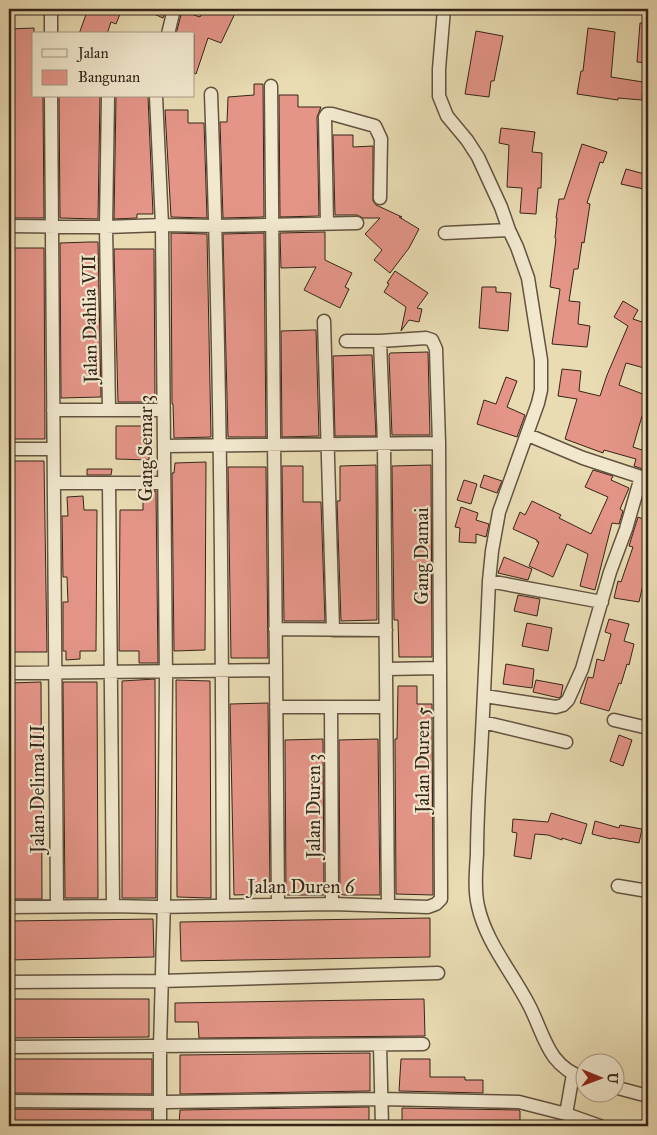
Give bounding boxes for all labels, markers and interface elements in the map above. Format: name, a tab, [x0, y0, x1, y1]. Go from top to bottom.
legend	[32, 32, 195, 98]
text: Jalan	[76, 44, 109, 63]
text: Bangunan	[78, 68, 140, 86]
street label: Jalan Dahlia VII	[77, 255, 103, 385]
street label: Gang Semar 3	[134, 395, 158, 501]
street label: Gang Damai	[410, 507, 434, 605]
street label: Jalan Duren 5	[411, 707, 435, 815]
street label: Jalan Delima III	[26, 725, 50, 855]
street label: Jalan Duren 3	[302, 754, 326, 860]
street label: Jalan Duren 6	[246, 875, 356, 899]
north arrow	[574, 1052, 624, 1102]
text: U	[604, 1073, 621, 1085]

